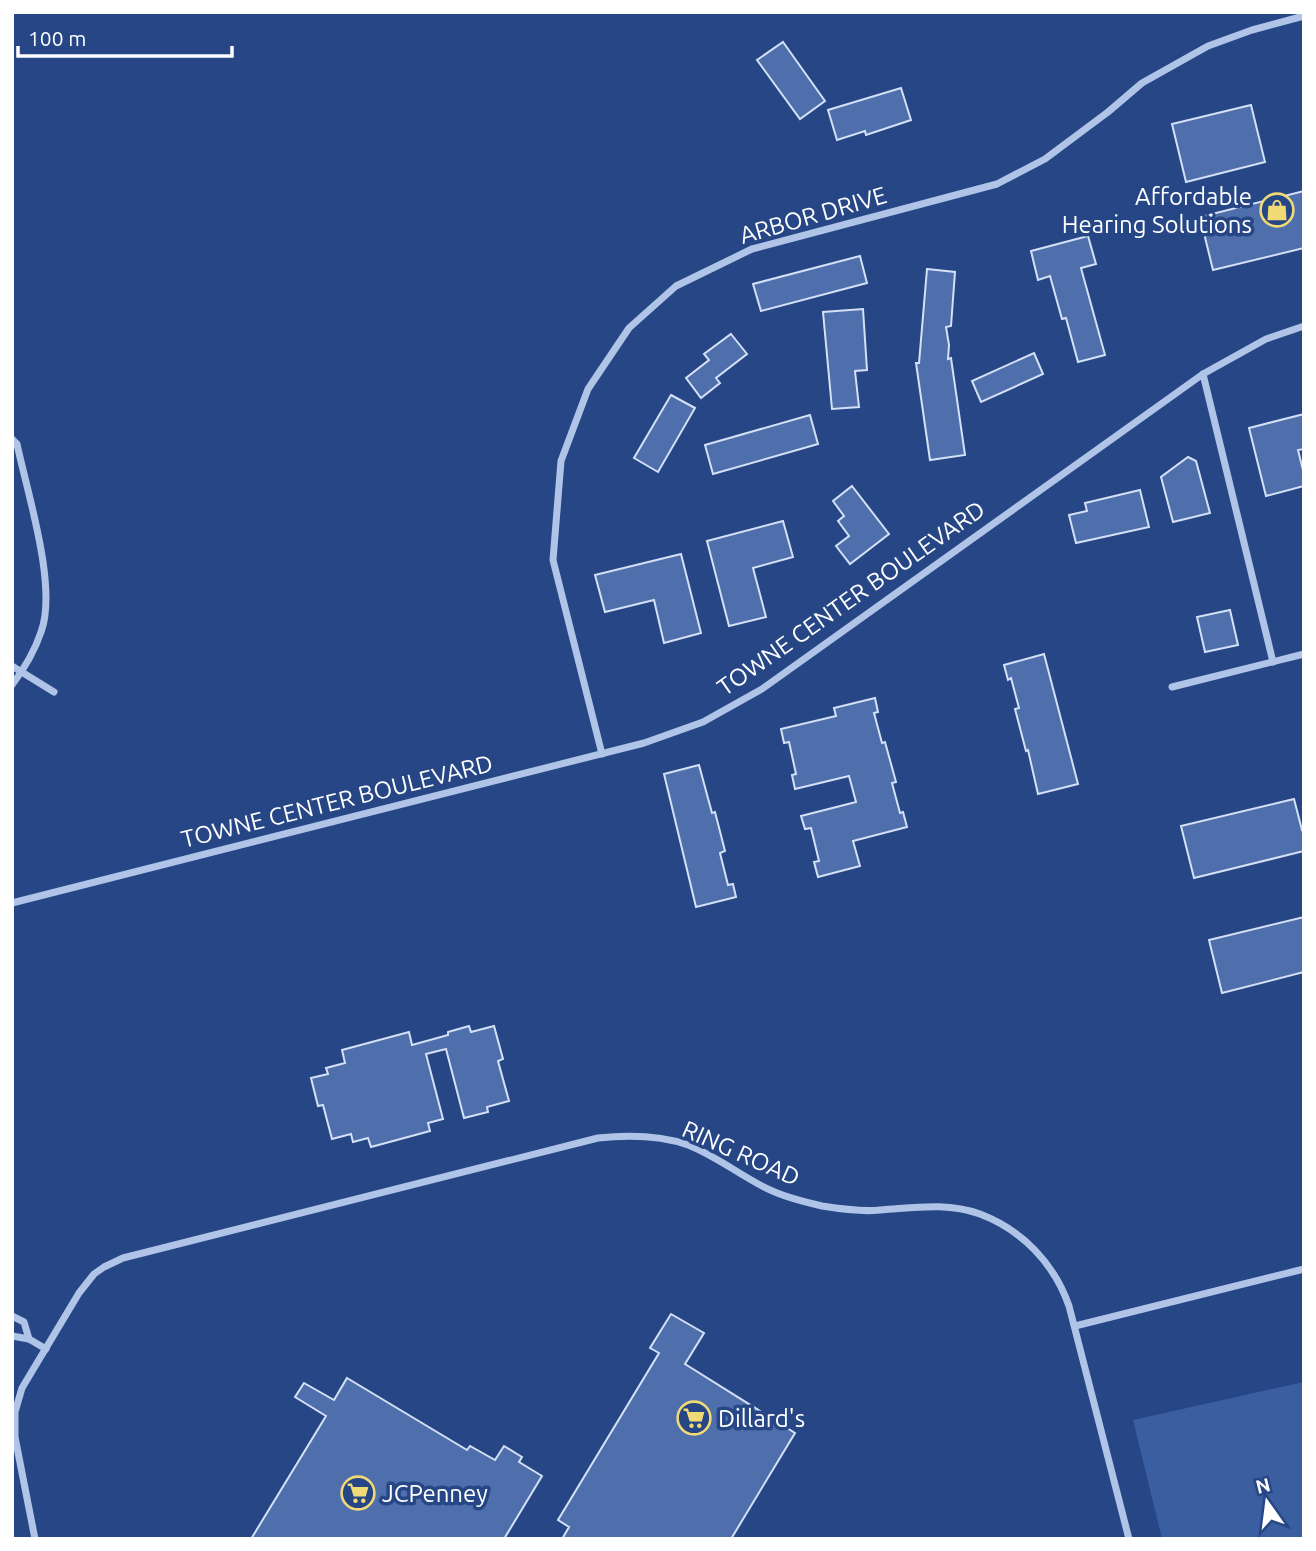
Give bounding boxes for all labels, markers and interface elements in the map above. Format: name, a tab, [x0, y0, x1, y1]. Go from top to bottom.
scale bar	[18, 14, 231, 58]
text: 100 m	[28, 26, 86, 50]
street label: ARBOR DRIVE	[736, 181, 890, 249]
place label: Affordable Hearing Solutions	[1062, 183, 1252, 238]
shop icon: Affordable Hearing Solutions	[1258, 191, 1296, 229]
street label: TOWNE CENTER BOULEVARD	[712, 495, 990, 701]
street label: TOWNE CENTER BOULEVARD	[179, 749, 495, 853]
street label: RING ROAD	[678, 1115, 804, 1191]
supermarket icon: Dillard's	[675, 1399, 713, 1437]
place label: Dillard's	[718, 1405, 805, 1432]
north arrow	[1232, 1467, 1302, 1537]
text: N	[1253, 1473, 1272, 1498]
supermarket icon: JCPenney	[339, 1474, 377, 1512]
place label: JCPenney	[382, 1480, 488, 1507]

